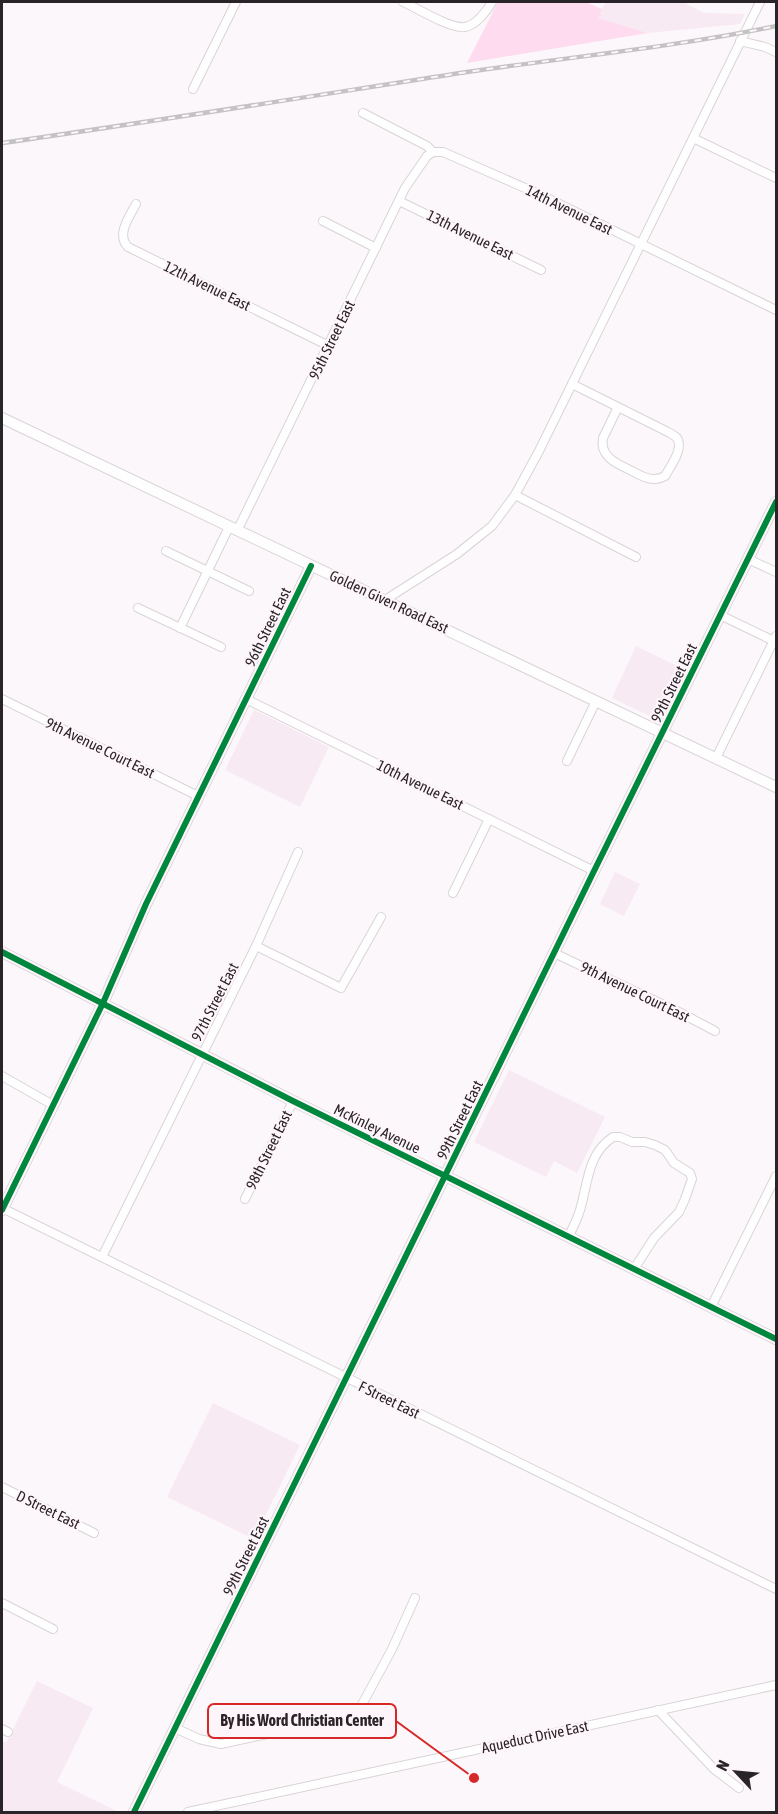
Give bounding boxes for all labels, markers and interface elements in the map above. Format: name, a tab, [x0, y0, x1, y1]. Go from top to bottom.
street label: 14th Avenue East	[523, 181, 615, 238]
street label: 13th Avenue East	[424, 206, 516, 263]
street label: 12th Avenue East	[161, 257, 253, 314]
street label: 95th Street East	[305, 298, 358, 382]
street label: Golden Given Road East	[327, 567, 451, 637]
street label: 96th Street East	[241, 585, 294, 669]
street label: 99th Street East	[647, 641, 700, 725]
street label: 9th Avenue Court East	[43, 714, 157, 781]
street label: 10th Avenue East	[374, 756, 466, 813]
street label: 9th Avenue Court East	[578, 958, 692, 1025]
street label: 97th Street East	[188, 960, 242, 1044]
street label: 99th Street East	[433, 1078, 486, 1162]
street label: McKinley Avenue	[331, 1100, 423, 1157]
street label: 98th Street East	[242, 1108, 295, 1192]
street label: F Street East	[356, 1377, 423, 1422]
street label: D Street East	[14, 1487, 83, 1532]
street label: 99th Street East	[219, 1514, 272, 1598]
callout: By His Word Christian Center	[208, 1704, 396, 1738]
text: By His Word Christian Center	[220, 1711, 384, 1729]
street label: Aqueduct Drive East	[480, 1717, 590, 1756]
north arrow	[706, 1742, 766, 1802]
text: N	[712, 1757, 733, 1774]

